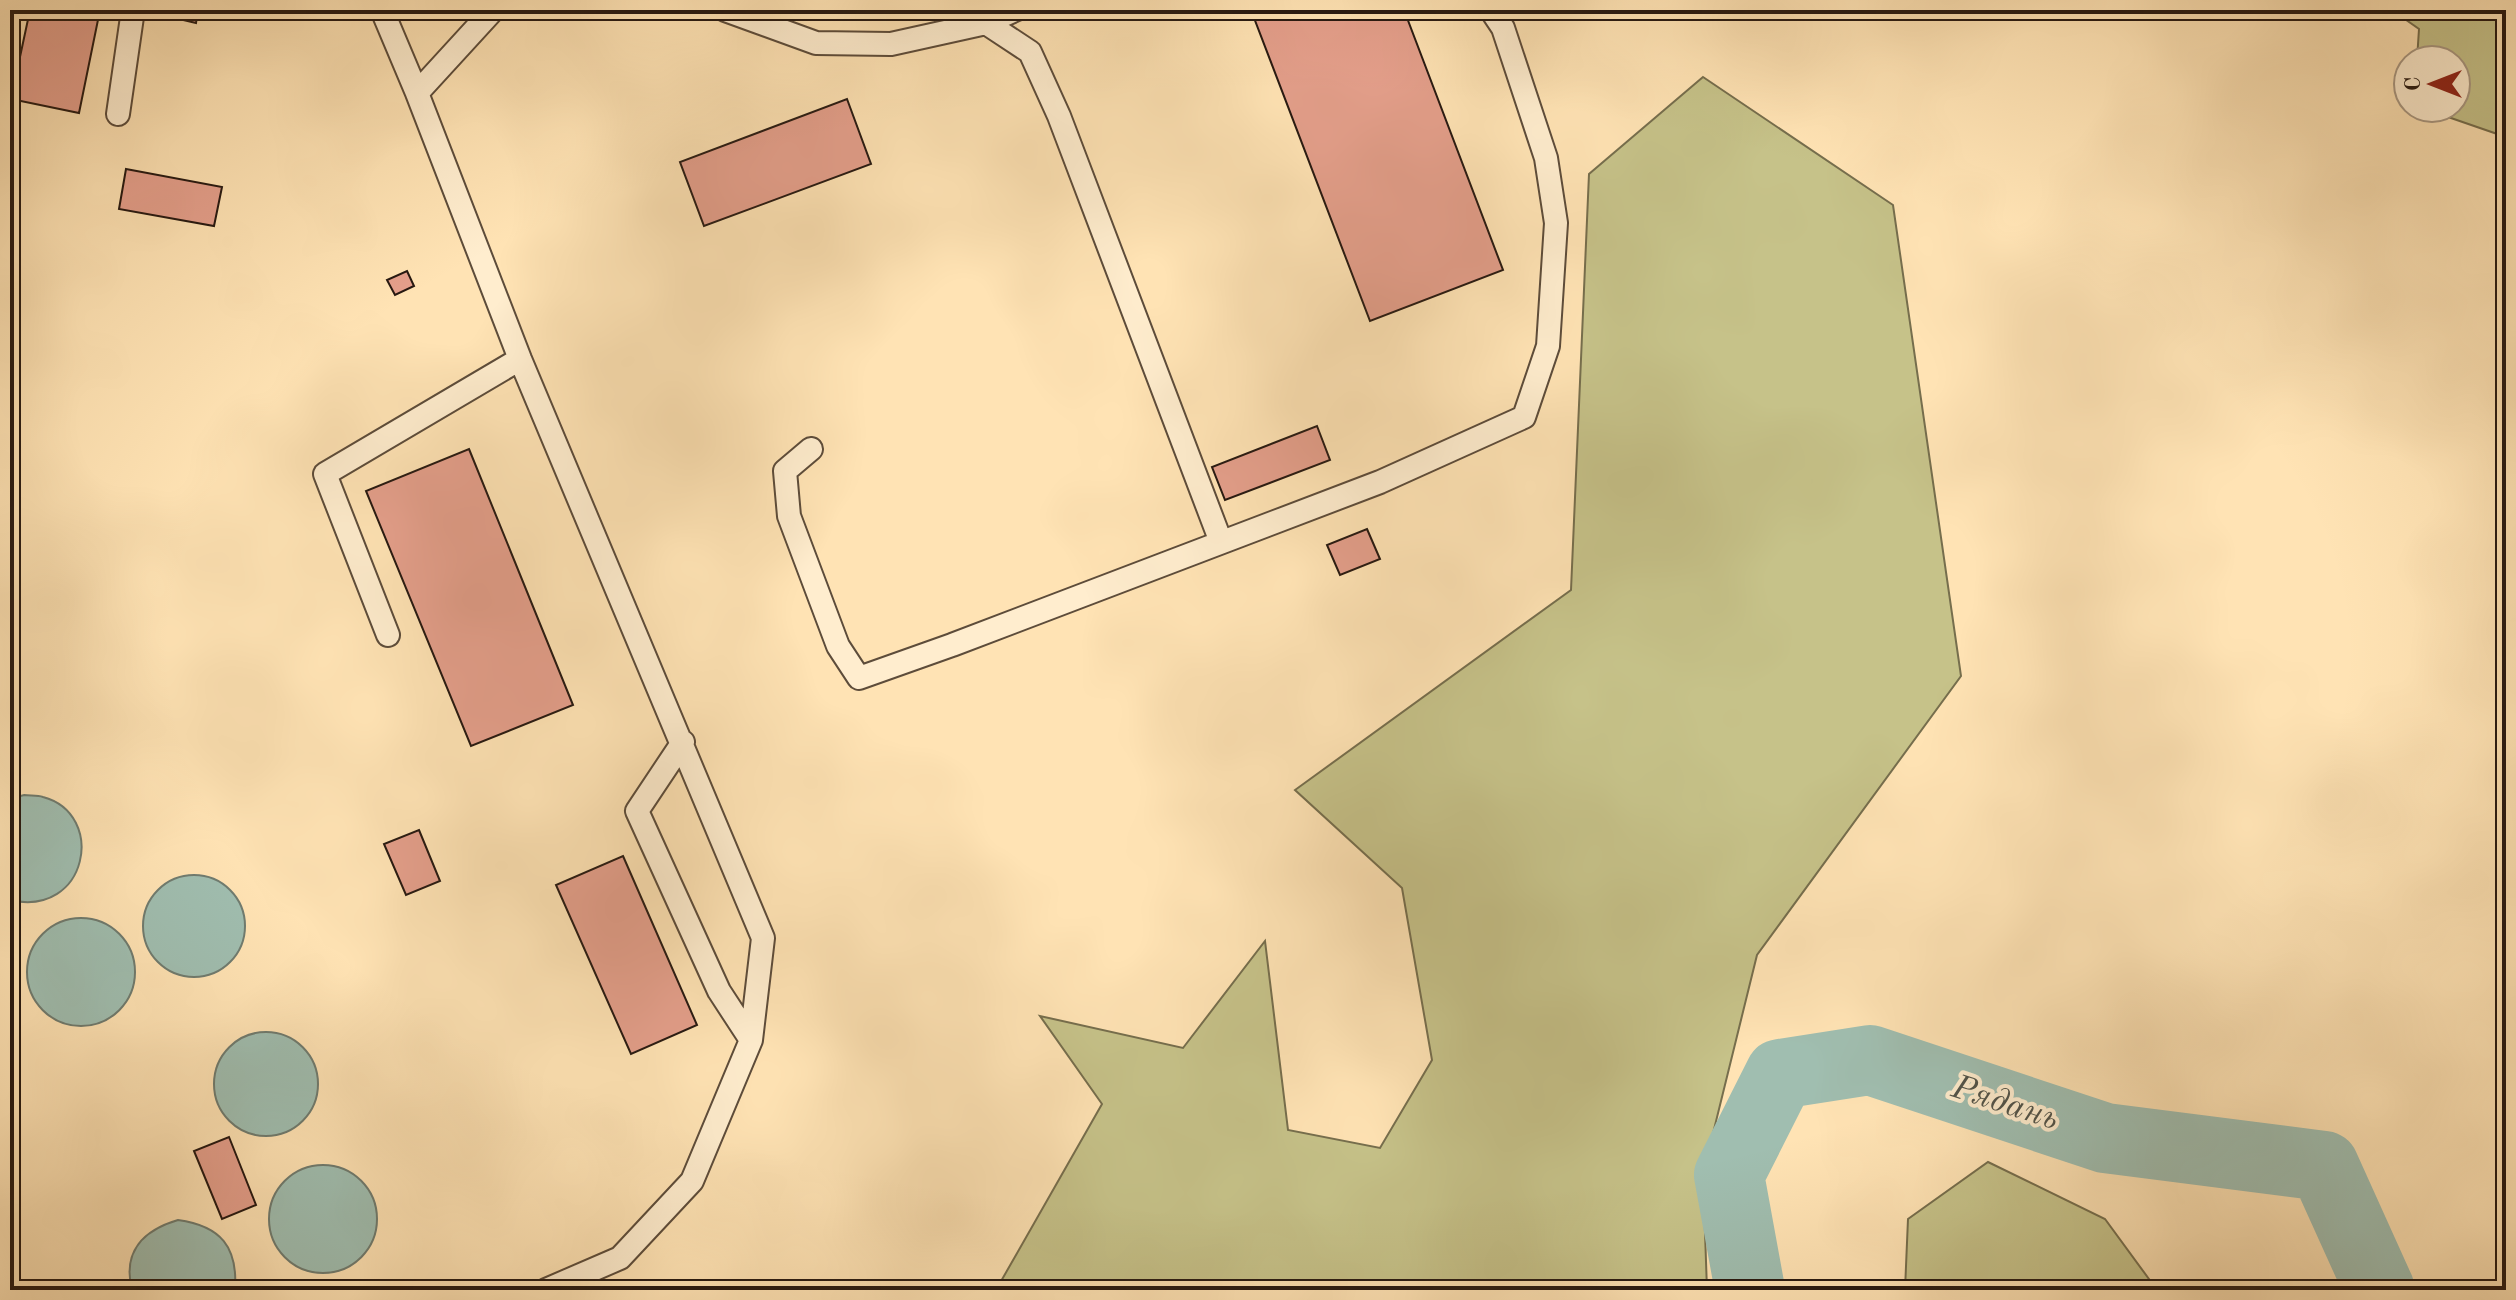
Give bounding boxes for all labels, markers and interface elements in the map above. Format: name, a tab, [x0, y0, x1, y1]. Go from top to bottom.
north arrow	[2392, 44, 2472, 124]
text: С	[2403, 77, 2425, 91]
water label: Рядань	[1946, 1070, 2063, 1137]

